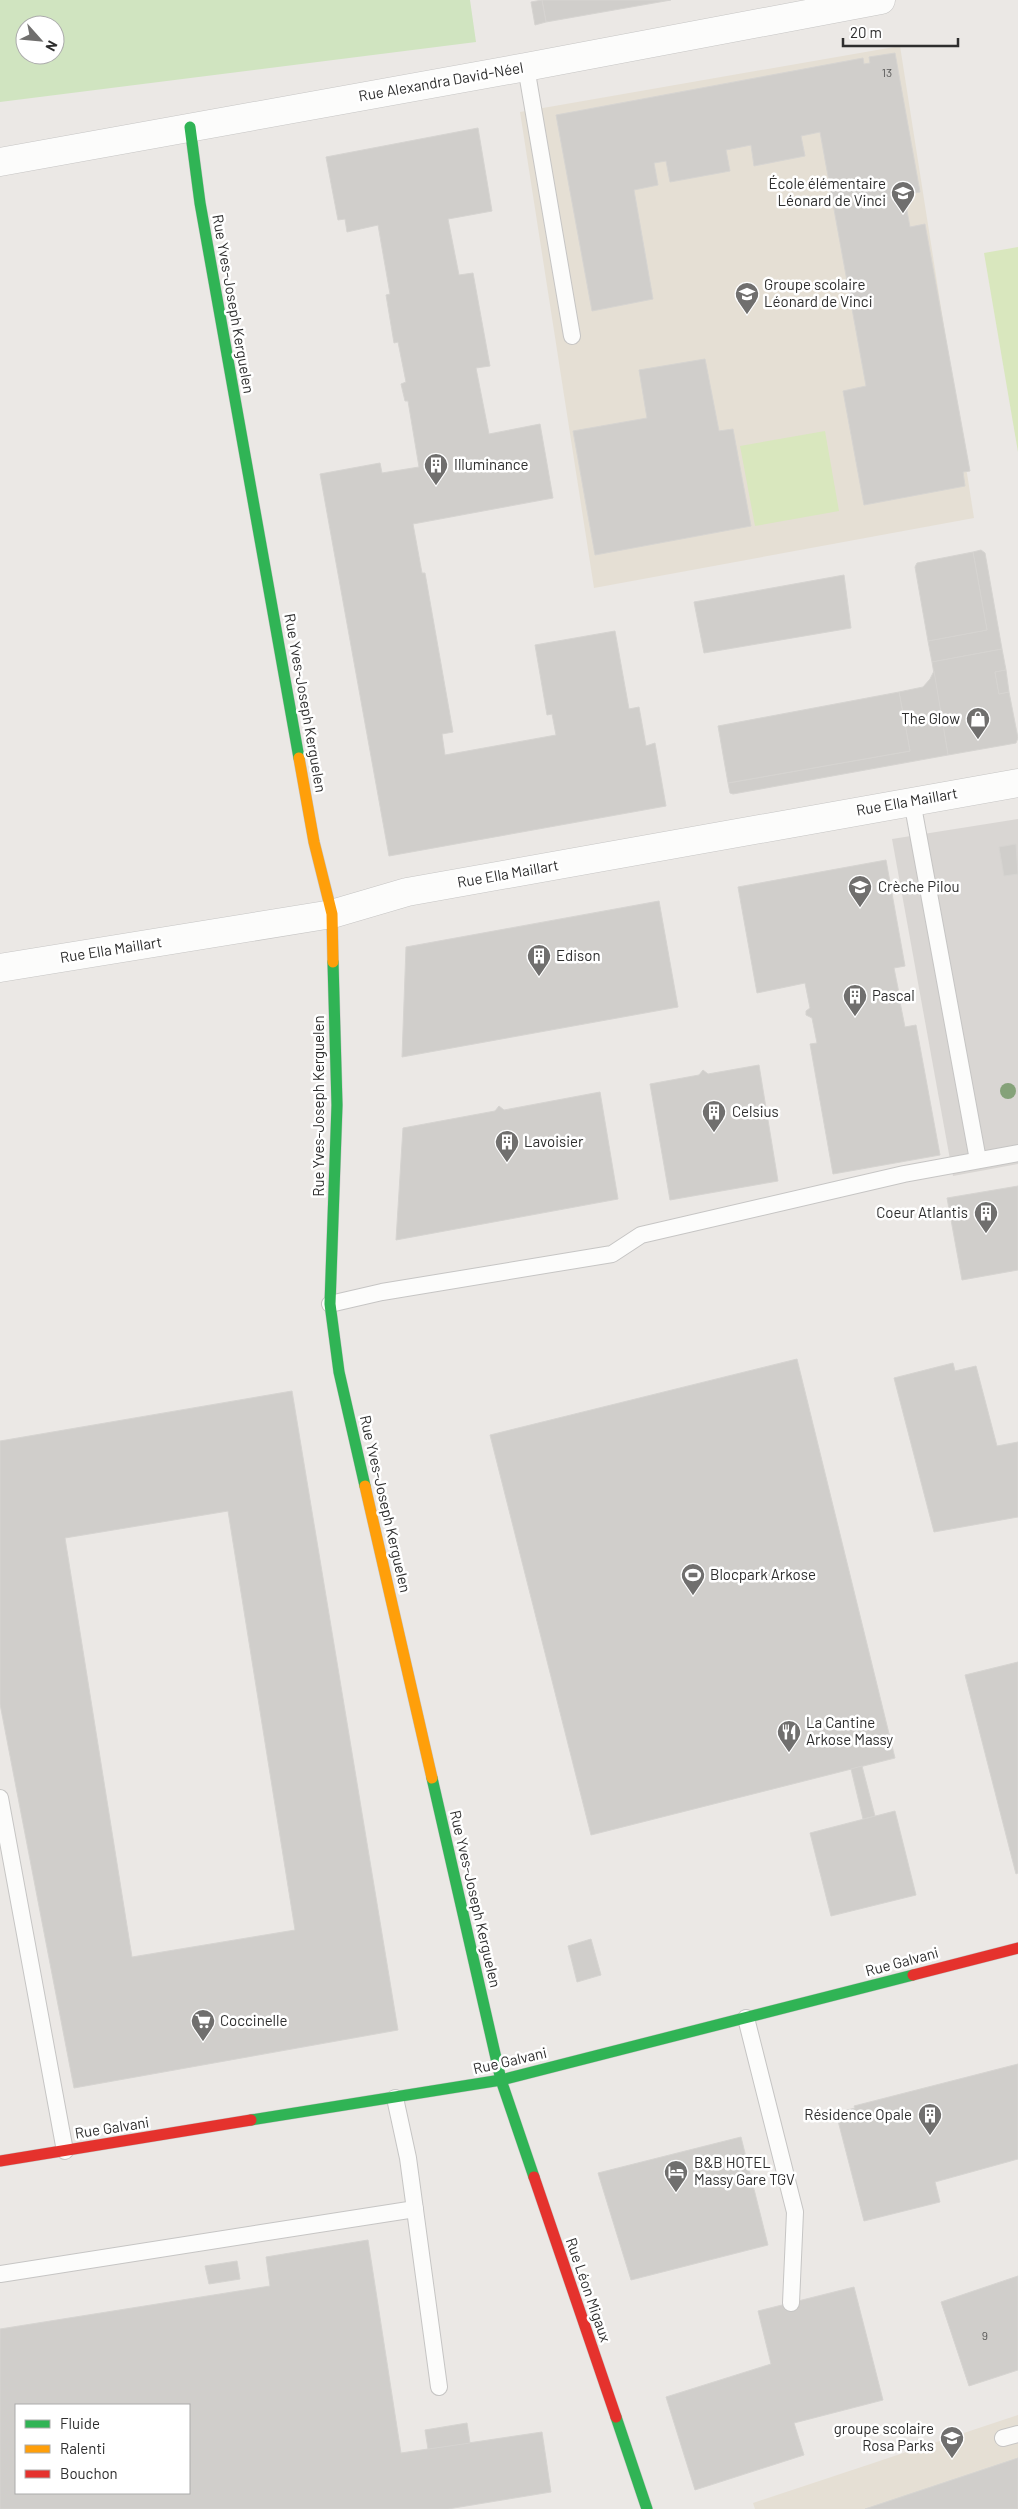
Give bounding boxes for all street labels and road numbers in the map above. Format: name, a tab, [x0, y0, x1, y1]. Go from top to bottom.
street label: Rue Alexandra David-Néel	[357, 58, 525, 104]
street label: Rue Yves-Joseph Kerguelen	[209, 213, 259, 395]
street label: Rue Yves-Joseph Kerguelen	[281, 612, 331, 794]
street label: Rue Ella Maillart	[855, 783, 959, 819]
street label: Rue Ella Maillart	[456, 855, 560, 891]
street label: Rue Ella Maillart	[59, 932, 163, 966]
street label: Rue Yves-Joseph Kerguelen	[309, 1015, 327, 1197]
street label: Rue Yves-Joseph Kerguelen	[357, 1413, 415, 1594]
street label: Rue Yves-Joseph Kerguelen	[447, 1808, 505, 1989]
street label: Rue Galvani	[863, 1943, 940, 1979]
street label: Rue Galvani	[471, 2043, 548, 2077]
street label: Rue Galvani	[73, 2112, 150, 2142]
street label: Rue Léon Migaux	[563, 2235, 615, 2344]

